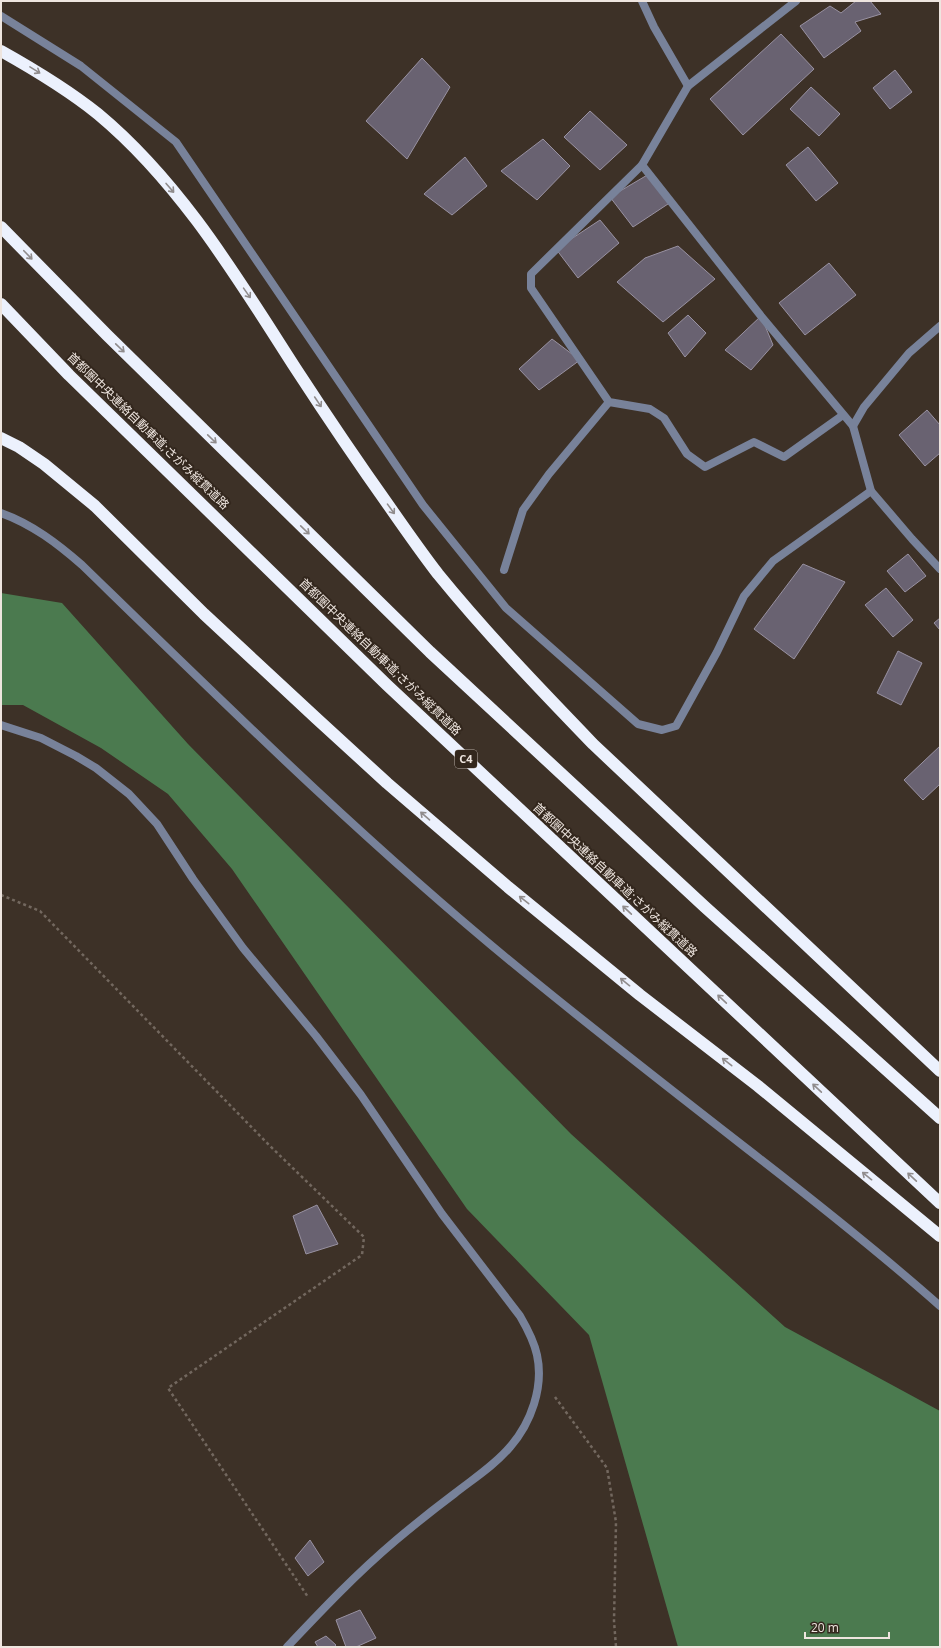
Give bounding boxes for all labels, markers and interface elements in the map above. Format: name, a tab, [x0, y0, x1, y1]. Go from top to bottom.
one-way arrow	[29, 67, 41, 75]
one-way arrow	[165, 183, 175, 193]
one-way arrow	[23, 250, 33, 260]
one-way arrow	[243, 287, 251, 298]
one-way arrow	[115, 343, 125, 353]
street label: 首都圏中央連絡自動車道;さがみ縦貫道路	[64, 348, 233, 513]
one-way arrow	[314, 396, 322, 407]
one-way arrow	[207, 434, 217, 444]
one-way arrow	[387, 504, 395, 515]
one-way arrow	[300, 525, 310, 535]
street label: 首都圏中央連絡自動車道;さがみ縦貫道路	[296, 574, 465, 739]
road number: C4	[455, 750, 477, 768]
street label: 首都圏中央連絡自動車道;さがみ縦貫道路	[529, 799, 701, 961]
one-way arrow	[420, 811, 430, 820]
one-way arrow	[519, 895, 530, 904]
one-way arrow	[622, 905, 632, 915]
one-way arrow	[619, 978, 630, 986]
one-way arrow	[717, 994, 727, 1004]
one-way arrow	[721, 1058, 732, 1067]
one-way arrow	[812, 1083, 822, 1093]
one-way arrow	[861, 1171, 872, 1180]
one-way arrow	[906, 1172, 917, 1181]
scale bar	[805, 1614, 889, 1640]
text: 20 m	[811, 1619, 839, 1636]

